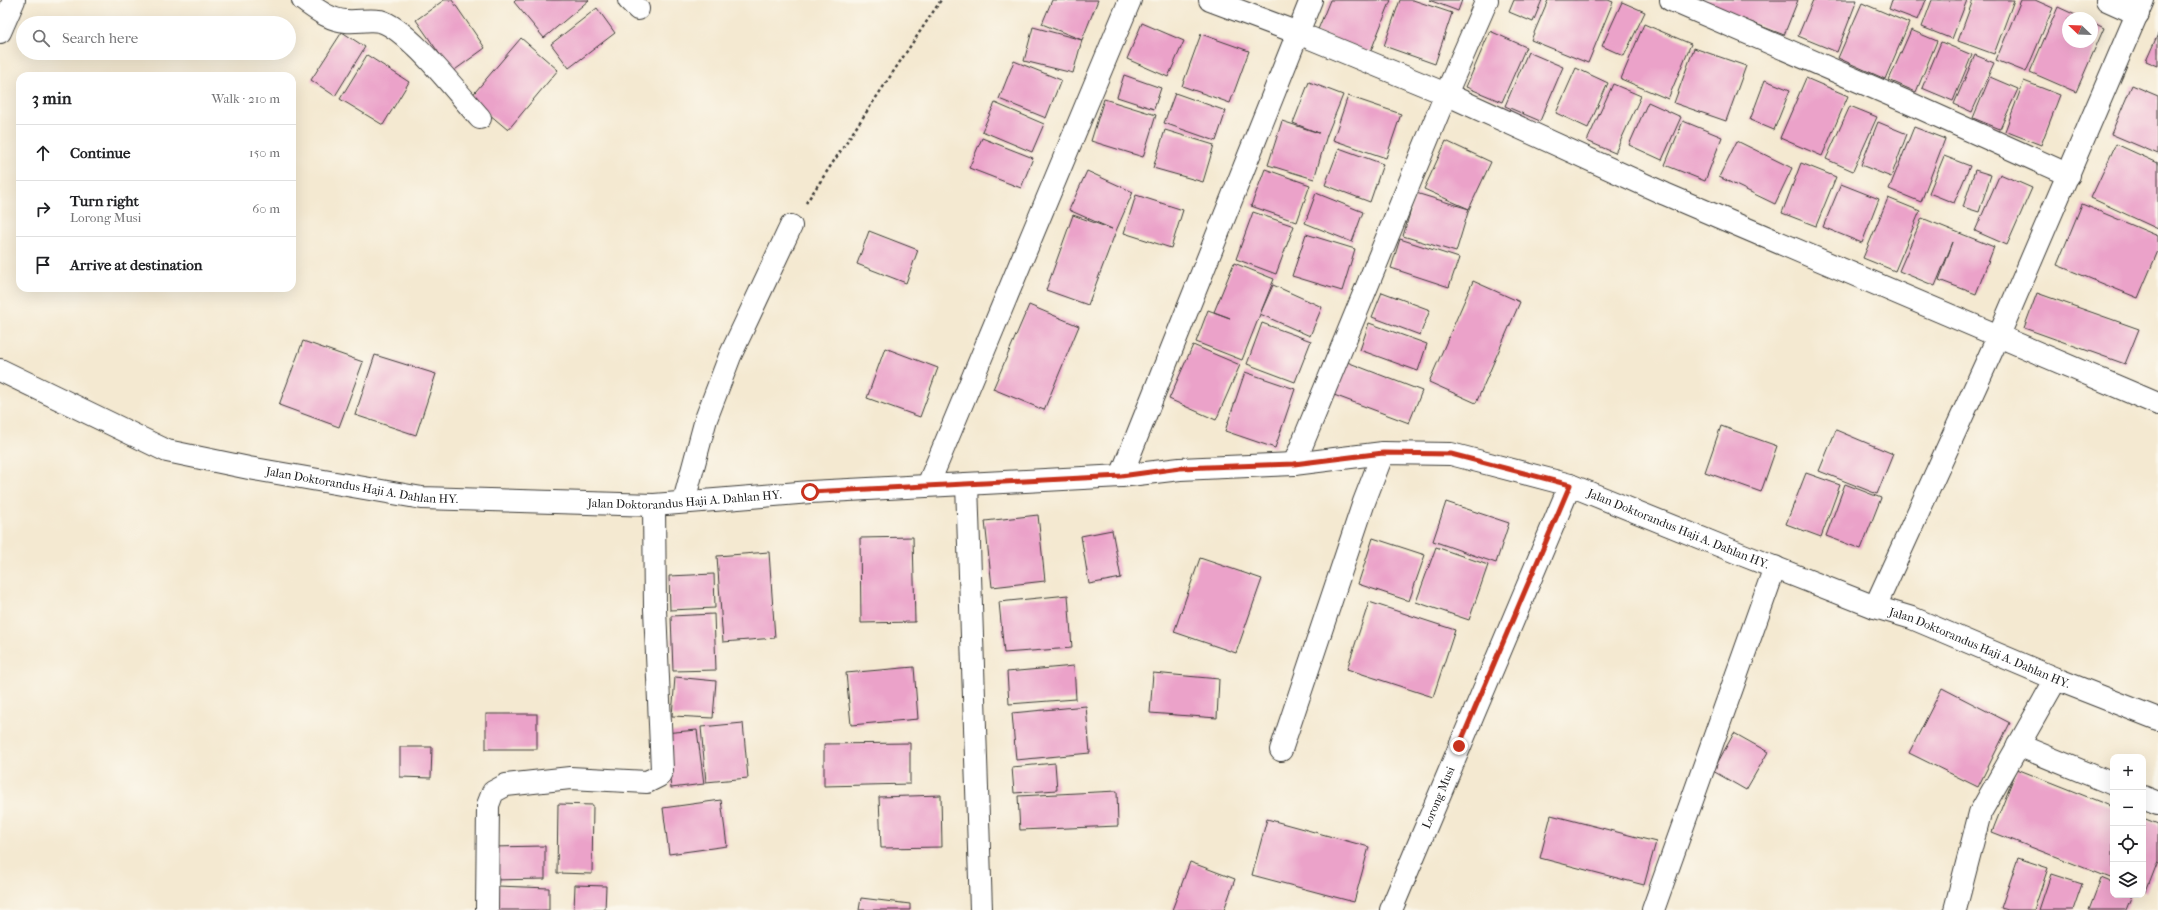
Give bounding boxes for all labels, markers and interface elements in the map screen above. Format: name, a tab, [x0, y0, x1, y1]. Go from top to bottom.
north arrow	[2062, 12, 2098, 48]
search box	[16, 16, 296, 60]
icon: search	[30, 27, 52, 49]
text: Search here	[62, 29, 138, 47]
text: 3 min	[32, 88, 72, 108]
text: Walk · 210 m	[212, 91, 280, 106]
icon: ahead	[32, 142, 54, 164]
text: Continue	[70, 144, 130, 162]
text: 150 m	[249, 145, 280, 160]
text: Turn right	[70, 192, 139, 210]
icon: right	[32, 198, 54, 220]
text: 60 m	[252, 201, 280, 216]
text: Lorong Musi	[70, 210, 141, 225]
icon: arrive	[32, 254, 54, 276]
text: Arrive at destination	[70, 256, 202, 274]
street label: Jalan Doktorandus Haji A. Dahlan HY.	[264, 464, 459, 506]
route start	[801, 483, 819, 501]
street label: Jalan Doktorandus Haji A. Dahlan HY.	[1585, 485, 1771, 572]
street label: Jalan Doktorandus Haji A. Dahlan HY.	[587, 487, 782, 512]
street label: Jalan Doktorandus Haji A. Dahlan HY.	[1887, 604, 2072, 691]
route end	[1450, 737, 1468, 755]
map controls	[2110, 754, 2146, 898]
button: +	[2110, 754, 2146, 790]
street label: Lorong Musi	[1419, 764, 1458, 831]
button: −	[2110, 790, 2146, 826]
button: locate	[2110, 826, 2146, 862]
button: layers	[2110, 862, 2146, 898]

